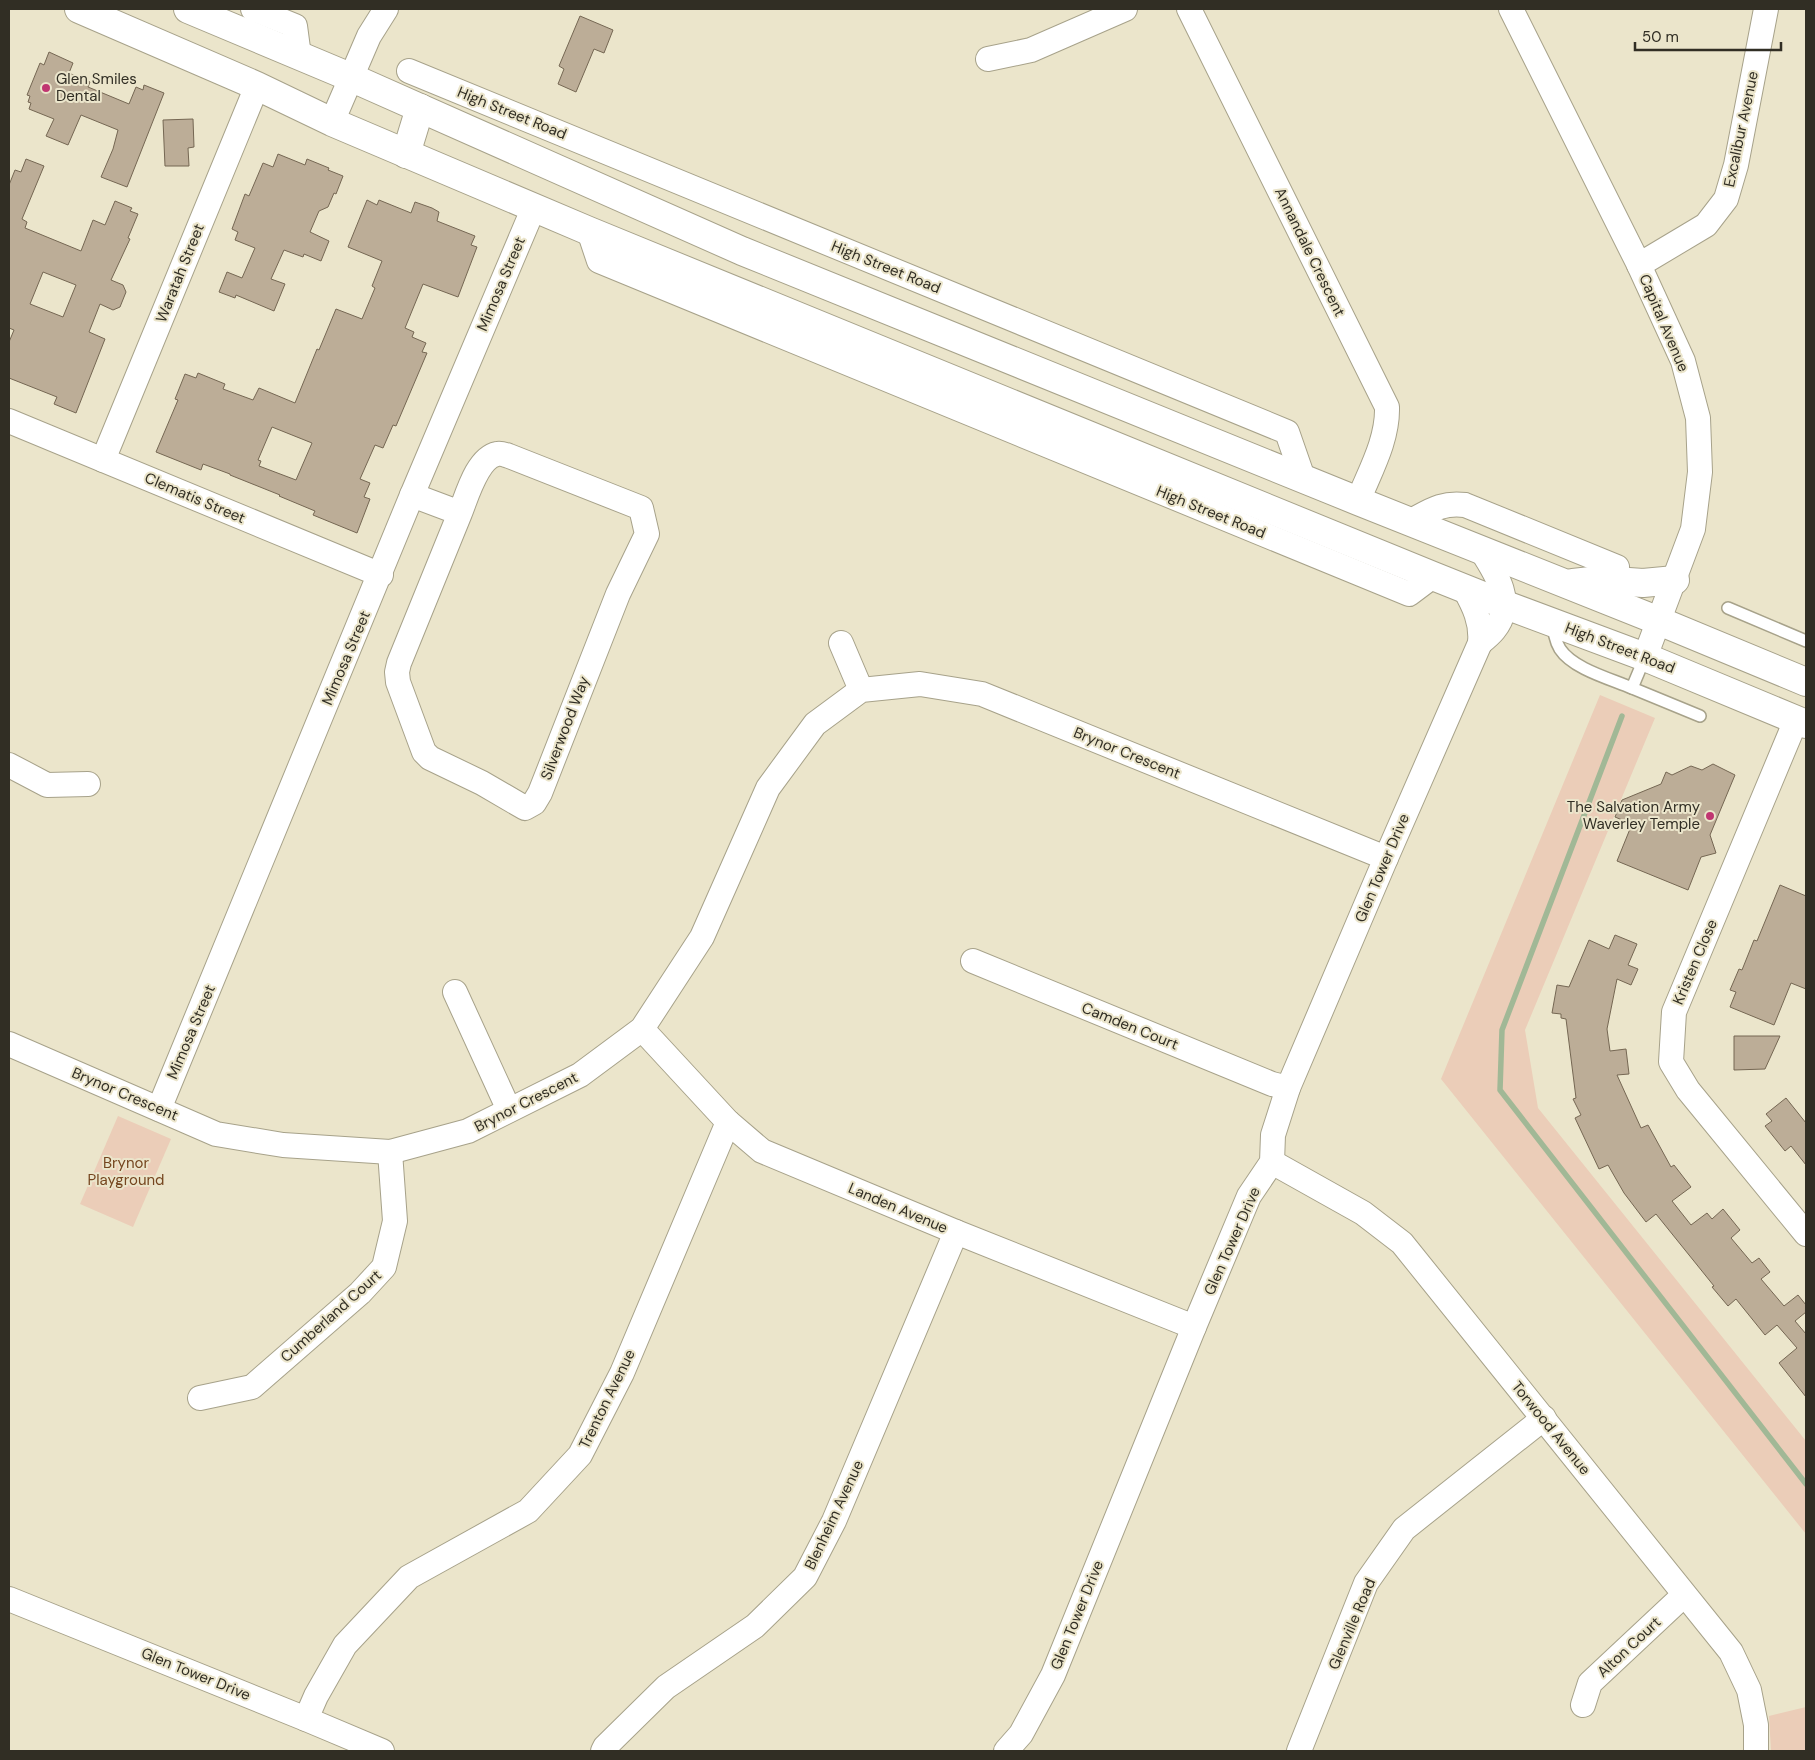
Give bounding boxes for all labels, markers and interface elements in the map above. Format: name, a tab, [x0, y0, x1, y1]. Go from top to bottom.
scale bar	[1635, 20, 1781, 52]
text: 50 m	[1642, 27, 1679, 47]
place label: Glen Smiles Dental	[56, 69, 137, 106]
street label: Excalibur Avenue	[1719, 69, 1763, 189]
marker: Glen Smiles Dental	[40, 82, 52, 94]
street label: High Street Road	[454, 82, 570, 144]
street label: Annandale Crescent	[1270, 184, 1350, 320]
street label: Waratah Street	[151, 221, 209, 325]
street label: Mimosa Street	[472, 234, 530, 334]
street label: High Street Road	[828, 236, 944, 298]
street label: Capital Avenue	[1634, 271, 1694, 375]
street label: Clematis Street	[142, 468, 248, 528]
street label: High Street Road	[1153, 481, 1269, 543]
street label: Mimosa Street	[317, 608, 375, 708]
street label: High Street Road	[1562, 618, 1678, 678]
street label: Silverwood Way	[536, 673, 594, 783]
street label: Brynor Crescent	[1071, 722, 1184, 784]
place label: The Salvation Army Waverley Temple	[1567, 797, 1701, 834]
marker: The Salvation Army Waverley Temple	[1704, 810, 1716, 822]
street label: Glen Tower Drive	[1350, 811, 1414, 925]
street label: Kristen Close	[1668, 916, 1722, 1008]
street label: Mimosa Street	[162, 982, 220, 1082]
street label: Camden Court	[1079, 998, 1181, 1055]
street label: Brynor Crescent	[69, 1063, 181, 1125]
street label: Brynor Crescent	[471, 1067, 581, 1137]
park label: Brynor Playground	[88, 1153, 165, 1190]
street label: Landen Avenue	[845, 1178, 951, 1238]
street label: Glen Tower Drive	[1199, 1184, 1265, 1298]
street label: Cumberland Court	[276, 1265, 386, 1367]
street label: Trenton Avenue	[574, 1346, 640, 1452]
street label: Torwood Avenue	[1507, 1377, 1595, 1479]
street label: Blenheim Avenue	[800, 1457, 868, 1573]
street label: Glen Tower Drive	[1046, 1557, 1108, 1673]
street label: Glenville Road	[1324, 1575, 1380, 1673]
street label: Alton Court	[1593, 1612, 1665, 1682]
street label: Glen Tower Drive	[138, 1643, 254, 1705]

